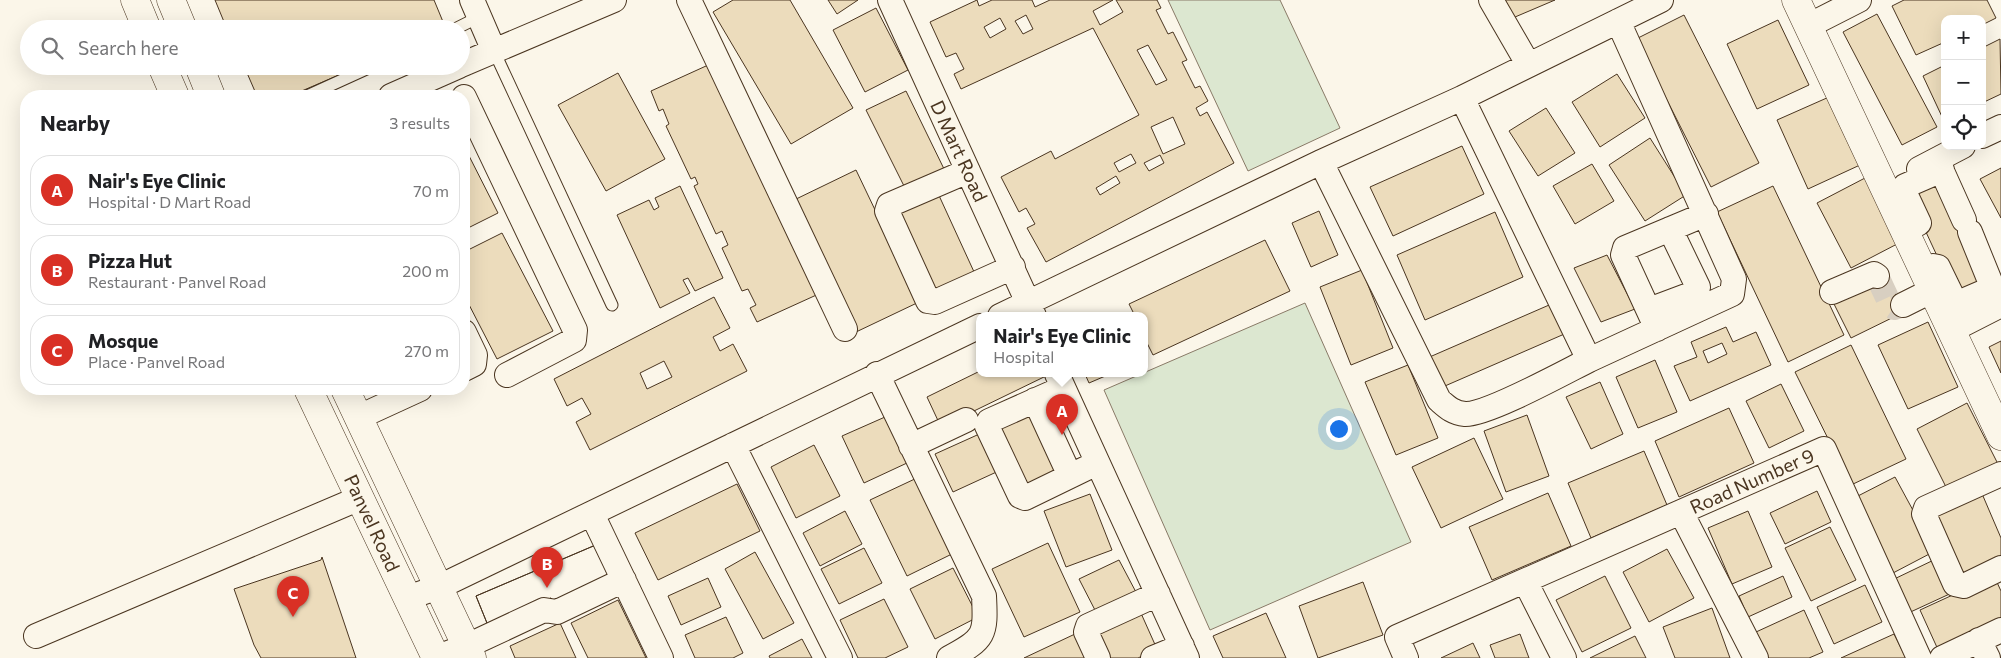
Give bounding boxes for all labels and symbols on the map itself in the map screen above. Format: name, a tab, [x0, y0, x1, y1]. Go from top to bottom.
street label: D Mart Road	[926, 97, 993, 205]
pin: A	[1046, 394, 1078, 435]
your location	[1326, 416, 1352, 442]
street label: Road Number 9	[1686, 443, 1817, 518]
street label: Panvel Road	[340, 470, 405, 575]
pin: B	[531, 547, 563, 588]
pin: C	[277, 576, 309, 617]

